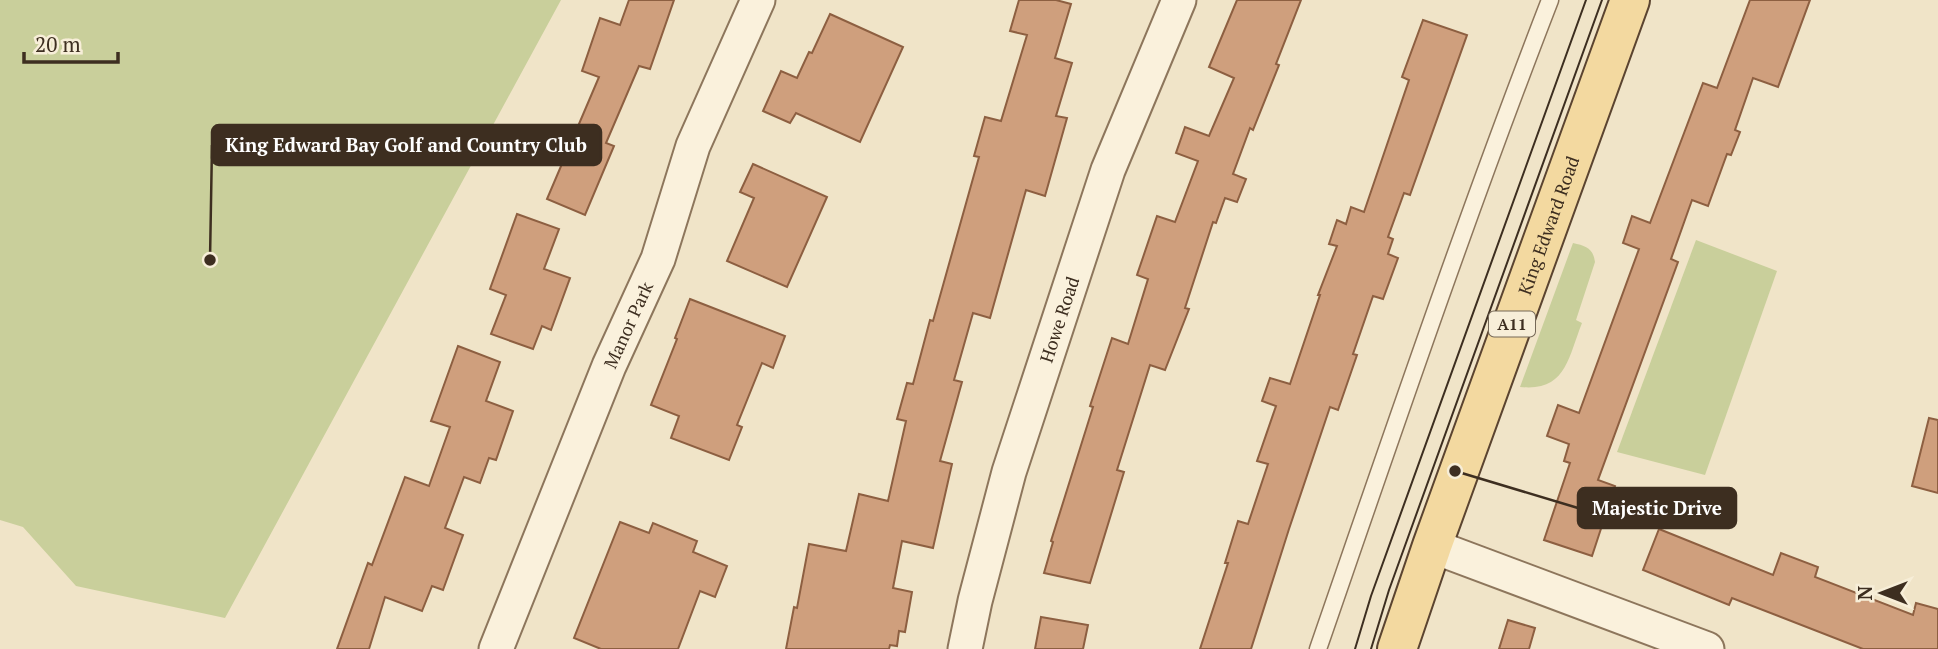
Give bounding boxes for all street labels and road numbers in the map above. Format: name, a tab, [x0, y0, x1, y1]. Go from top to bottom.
street label: King Edward Road	[1512, 153, 1584, 298]
street label: Howe Road	[1034, 273, 1084, 366]
street label: Manor Park	[598, 277, 658, 372]
road number: A11	[1489, 312, 1535, 336]

